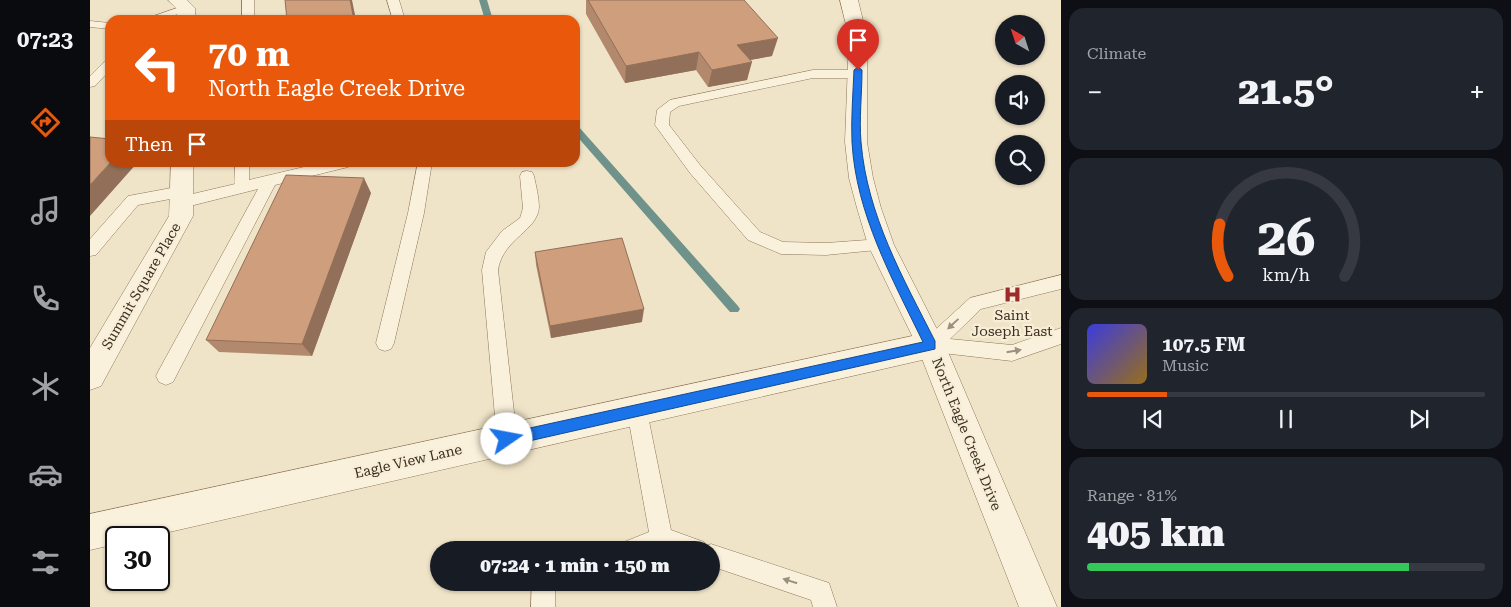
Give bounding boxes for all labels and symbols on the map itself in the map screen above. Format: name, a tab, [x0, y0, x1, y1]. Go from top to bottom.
north arrow	[995, 15, 1045, 65]
pin	[837, 19, 879, 70]
street label: Summit Square Place	[98, 220, 184, 352]
hospital icon: Saint Joseph East	[1002, 285, 1022, 305]
place label: Saint Joseph East	[972, 307, 1052, 339]
one-way arrow	[948, 318, 960, 330]
one-way arrow	[1007, 346, 1023, 354]
street label: North Eagle Creek Drive	[929, 355, 1005, 513]
position arrow	[480, 412, 532, 464]
street label: Eagle View Lane	[353, 441, 464, 481]
speed limit sign: 30	[105, 526, 170, 591]
one-way arrow	[782, 577, 797, 584]

